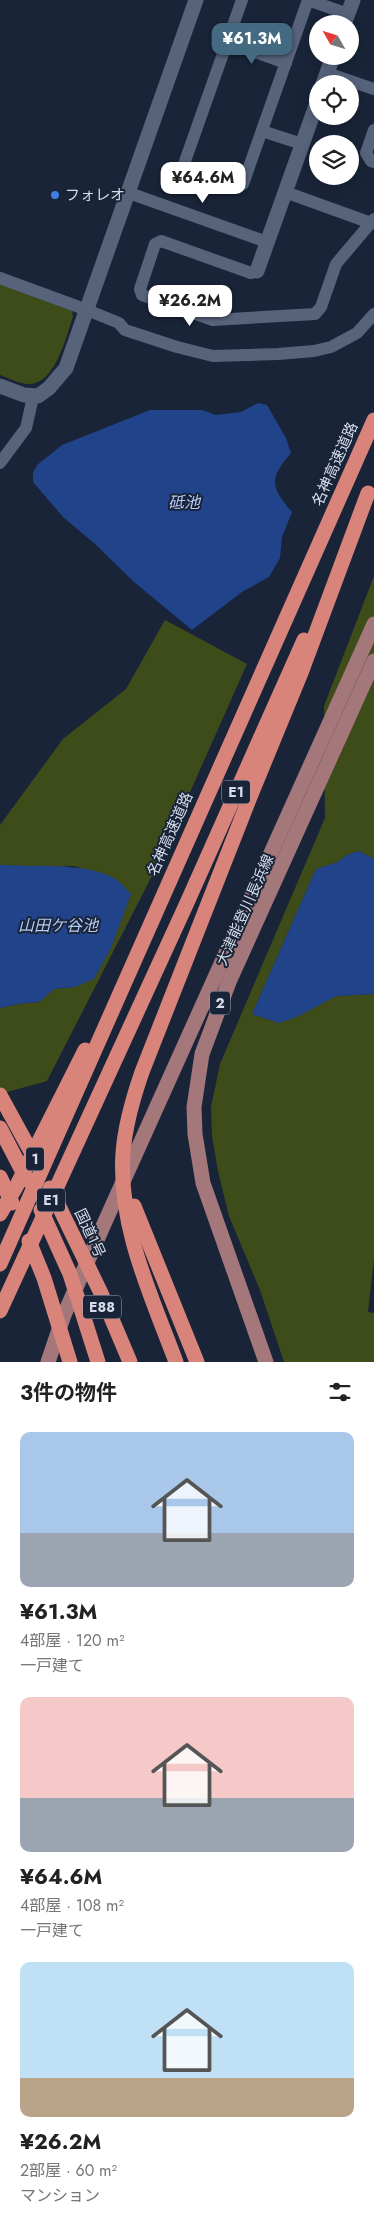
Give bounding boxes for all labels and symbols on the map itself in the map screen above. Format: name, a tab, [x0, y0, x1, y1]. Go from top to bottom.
north arrow	[309, 15, 359, 65]
pin: ¥61.3M	[211, 22, 293, 65]
pin: ¥64.6M	[162, 162, 244, 204]
place label: フォレオ	[65, 184, 125, 206]
marker: フォレオ	[49, 189, 61, 201]
pin: ¥26.2M	[149, 284, 231, 327]
street label: 名神高速道路	[307, 418, 363, 510]
water label: 砥池	[168, 491, 202, 514]
road number: E1	[222, 780, 250, 804]
street label: 名神高速道路	[142, 788, 198, 880]
street label: 大津能登川長浜線	[211, 851, 279, 969]
water label: 山田ケ谷池	[18, 914, 100, 937]
road number: 2	[210, 991, 230, 1014]
road number: 1	[26, 1148, 44, 1170]
road number: E1	[37, 1188, 65, 1212]
street label: 国道1号	[69, 1205, 111, 1261]
road number: E88	[83, 1295, 121, 1318]

